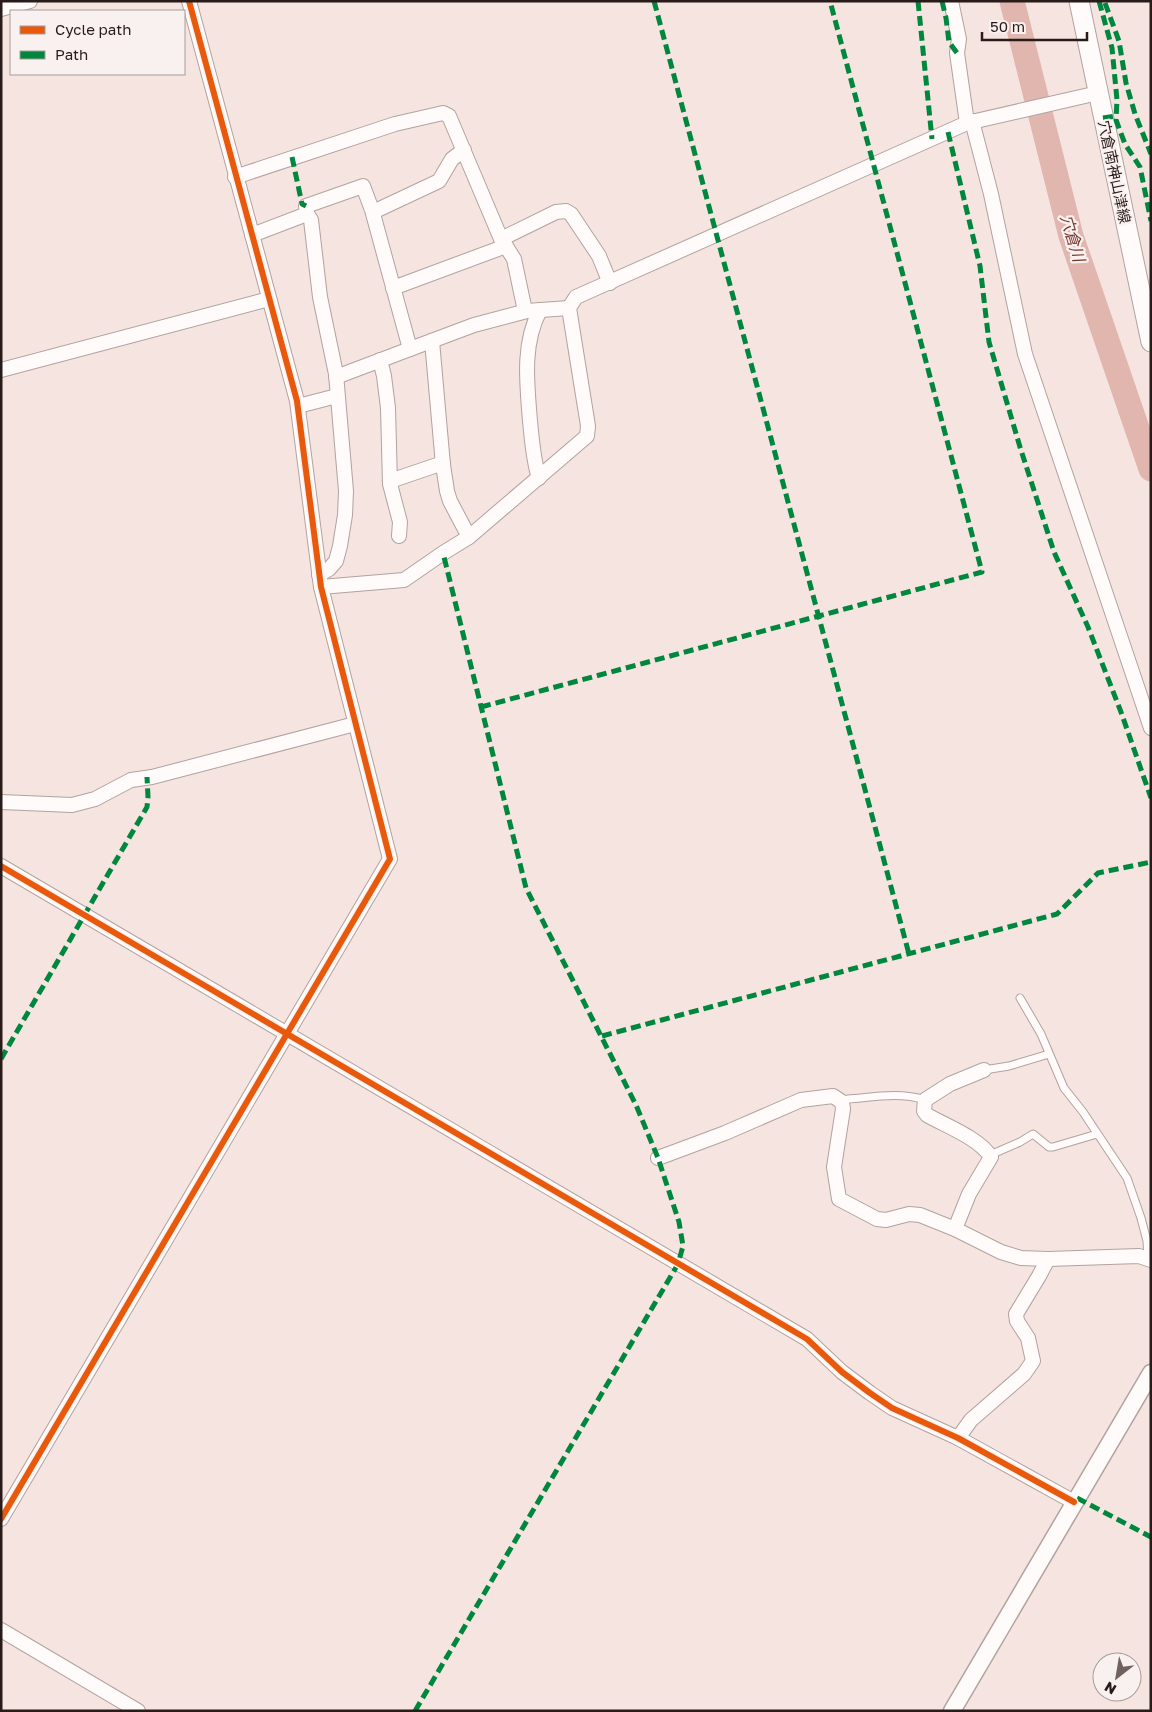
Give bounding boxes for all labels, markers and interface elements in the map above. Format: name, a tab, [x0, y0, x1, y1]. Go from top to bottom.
legend	[10, 10, 185, 75]
scale bar	[982, 10, 1087, 42]
text: 50 m	[990, 17, 1025, 35]
text: Cycle path	[55, 20, 131, 38]
text: Path	[55, 45, 88, 63]
street label: 穴倉南神山津線	[1095, 119, 1135, 225]
water label: 穴倉川	[1056, 212, 1090, 266]
north arrow	[1092, 1652, 1142, 1702]
text: N	[1101, 1679, 1119, 1699]

